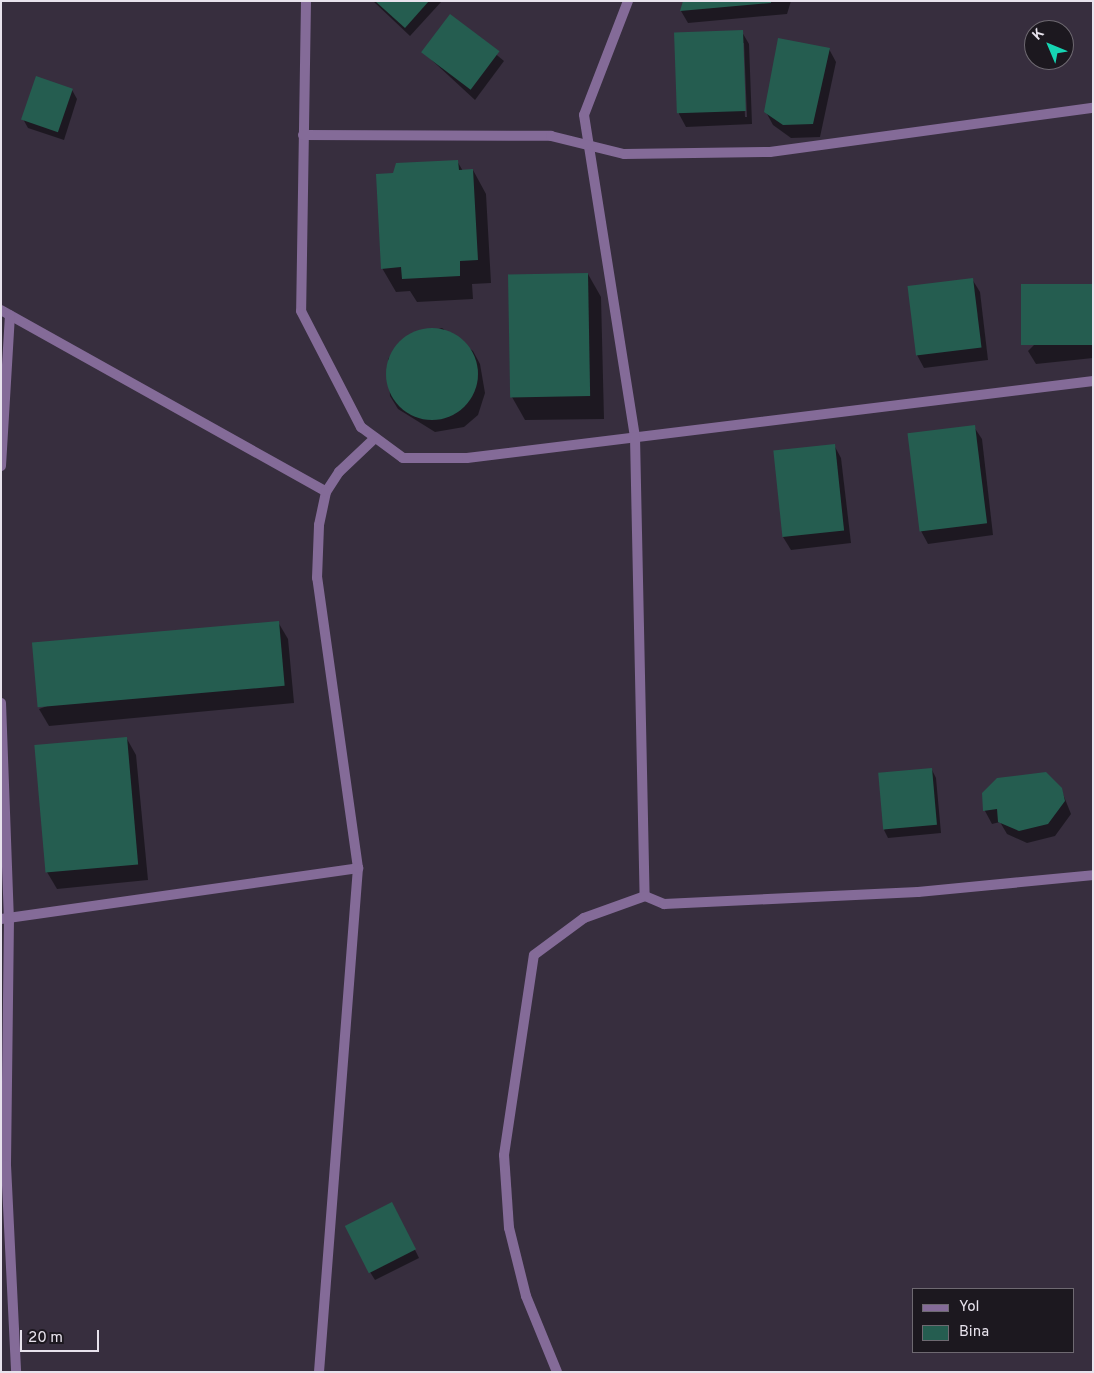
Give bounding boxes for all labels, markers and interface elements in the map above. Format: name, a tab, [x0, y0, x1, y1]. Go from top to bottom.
north arrow	[1024, 20, 1074, 70]
text: K	[1029, 25, 1048, 44]
legend	[912, 1288, 1074, 1353]
text: Yol	[959, 1298, 980, 1317]
scale bar	[22, 1320, 101, 1352]
text: Bina	[959, 1323, 989, 1342]
text: 20 m	[28, 1329, 63, 1348]

